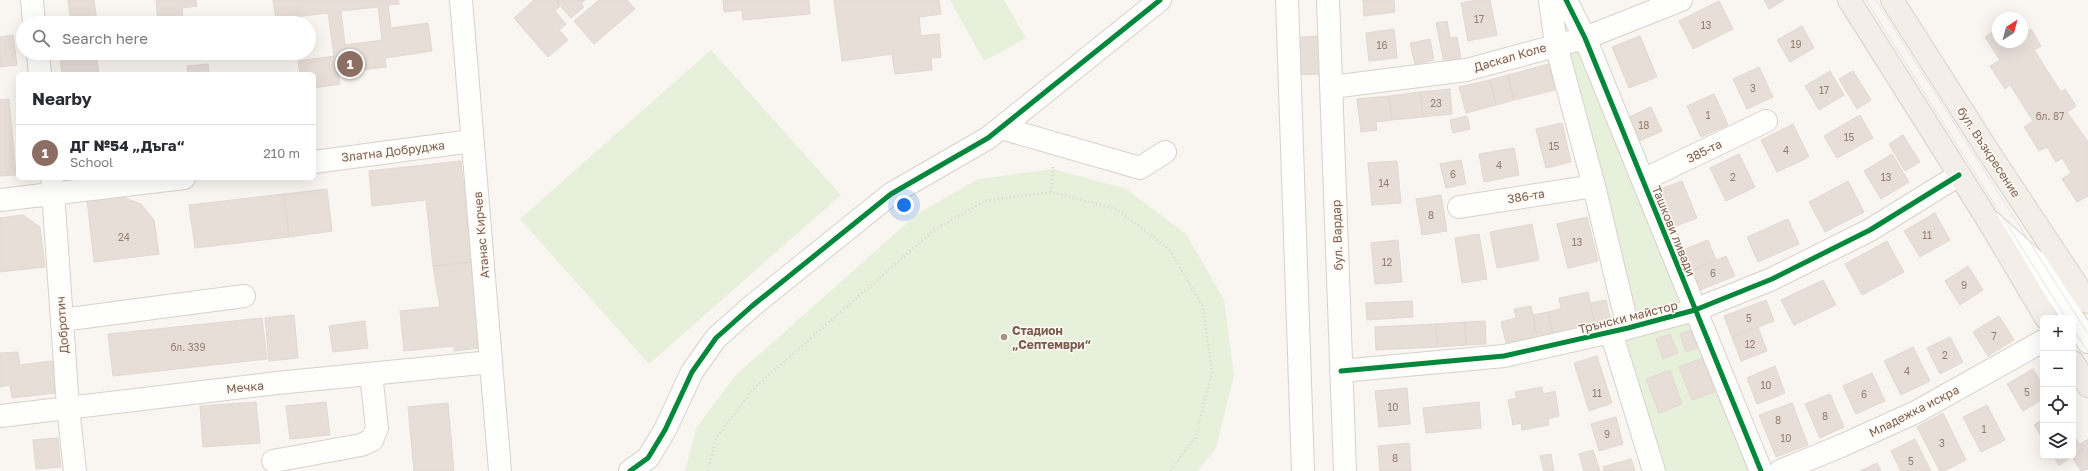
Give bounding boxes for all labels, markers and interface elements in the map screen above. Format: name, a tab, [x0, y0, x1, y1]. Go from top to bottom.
north arrow	[1992, 12, 2028, 48]
house number: 17	[1474, 13, 1484, 25]
search box	[16, 16, 316, 60]
house number: 13	[1701, 19, 1711, 31]
icon: search	[30, 27, 52, 49]
text: Search here	[62, 29, 148, 47]
house number: 19	[1791, 38, 1801, 50]
house number: 16	[1377, 39, 1387, 51]
street label: Даскал Коле	[1472, 39, 1548, 75]
pin: 1	[337, 49, 363, 79]
house number: 3	[1750, 82, 1756, 94]
house number: 17	[1819, 84, 1829, 96]
text: Nearby	[32, 88, 92, 109]
house number: 23	[1430, 97, 1442, 109]
street label: бул. Възкресение	[1954, 104, 2024, 200]
house number: 1	[1706, 109, 1711, 121]
house number: бл. 87	[2036, 110, 2064, 122]
house number: 18	[1639, 119, 1649, 131]
house number: 15	[1844, 131, 1855, 143]
text: ДГ №54 „Дъга“	[70, 136, 185, 154]
street label: 385-та	[1684, 136, 1724, 166]
street label: Златна Добруджа	[340, 137, 446, 165]
house number: 15	[1549, 140, 1560, 152]
house number: 4	[1783, 144, 1789, 156]
text: 1	[42, 145, 48, 161]
text: 210 m	[263, 145, 300, 161]
text: School	[70, 154, 113, 170]
house number: 4	[1496, 159, 1502, 171]
house number: 6	[1450, 168, 1456, 180]
house number: 2	[1730, 171, 1736, 183]
house number: 13	[1881, 171, 1891, 183]
house number: 14	[1379, 177, 1389, 189]
street label: Ташкови ливади	[1649, 184, 1699, 278]
street label: 386-та	[1506, 186, 1546, 206]
street label: Атанас Кирчев	[470, 191, 492, 279]
your location	[894, 195, 914, 215]
street label: бул. Вардар	[1328, 199, 1346, 271]
house number: 8	[1428, 209, 1434, 221]
house number: 11	[1922, 229, 1932, 241]
house number: 24	[118, 231, 130, 243]
house number: 13	[1572, 236, 1582, 248]
house number: 12	[1382, 256, 1393, 268]
house number: 6	[1710, 267, 1716, 279]
house number: 9	[1961, 279, 1967, 291]
street label: Добротич	[53, 296, 71, 354]
street label: Трънски майстор	[1577, 297, 1679, 337]
house number: 5	[1746, 312, 1752, 324]
map controls	[2040, 315, 2076, 459]
button: +	[2040, 315, 2076, 351]
place label: Стадион „Септември“	[1012, 323, 1091, 352]
house number: 7	[1991, 330, 1997, 342]
marker: Стадион „Септември“	[999, 332, 1009, 342]
house number: 12	[1745, 338, 1756, 350]
house number: бл. 339	[171, 341, 205, 353]
house number: 2	[1942, 349, 1948, 361]
button: −	[2040, 351, 2076, 387]
house number: 4	[1904, 365, 1910, 377]
street label: Мечка	[226, 378, 264, 396]
house number: 10	[1760, 379, 1772, 391]
street label: Младежка искра	[1866, 382, 1962, 440]
house number: 5	[2024, 386, 2030, 398]
house number: 11	[1592, 387, 1602, 399]
button: locate	[2040, 387, 2076, 423]
house number: 6	[1861, 388, 1867, 400]
house number: 10	[1387, 401, 1399, 413]
house number: 8	[1822, 410, 1828, 422]
house number: 8	[1775, 414, 1781, 426]
house number: 1	[1982, 423, 1987, 435]
button: layers	[2040, 423, 2076, 459]
house number: 9	[1604, 428, 1610, 440]
house number: 10	[1780, 432, 1792, 444]
house number: 3	[1939, 437, 1945, 449]
house number: 8	[1392, 452, 1398, 464]
house number: 5	[1908, 455, 1914, 467]

